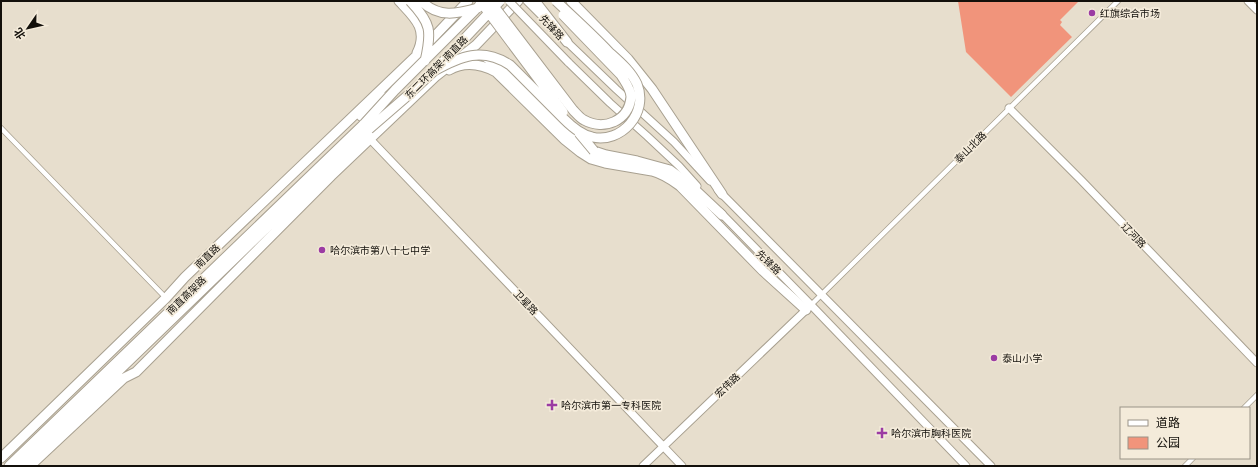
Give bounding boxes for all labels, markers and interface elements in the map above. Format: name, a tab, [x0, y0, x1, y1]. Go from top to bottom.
place label: 红旗综合市场	[1100, 7, 1160, 20]
north arrow	[8, 8, 48, 48]
marker: 红旗综合市场	[1087, 8, 1097, 18]
street label: 先锋路	[537, 12, 567, 43]
text: 北	[11, 25, 29, 42]
street label: 东二环高架-南直路	[402, 33, 471, 102]
street label: 泰山北路	[952, 129, 989, 166]
street label: 辽河路	[1119, 220, 1149, 251]
street label: 南直路	[192, 241, 223, 271]
place label: 哈尔滨市第八十七中学	[330, 244, 430, 257]
marker: 哈尔滨市第八十七中学	[317, 245, 327, 255]
street label: 先锋路	[753, 247, 784, 278]
street label: 南直高架路	[164, 273, 209, 317]
street label: 卫星路	[511, 287, 541, 318]
place label: 泰山小学	[1002, 352, 1042, 365]
marker: 泰山小学	[989, 353, 999, 363]
street label: 宏伟路	[712, 370, 743, 400]
marker: 哈尔滨市第一专科医院	[546, 399, 558, 411]
place label: 哈尔滨市第一专科医院	[561, 399, 661, 412]
legend	[1120, 407, 1250, 459]
text: 道路	[1156, 415, 1180, 430]
marker: 哈尔滨市胸科医院	[876, 427, 888, 439]
place label: 哈尔滨市胸科医院	[891, 427, 971, 440]
text: 公园	[1156, 435, 1180, 450]

